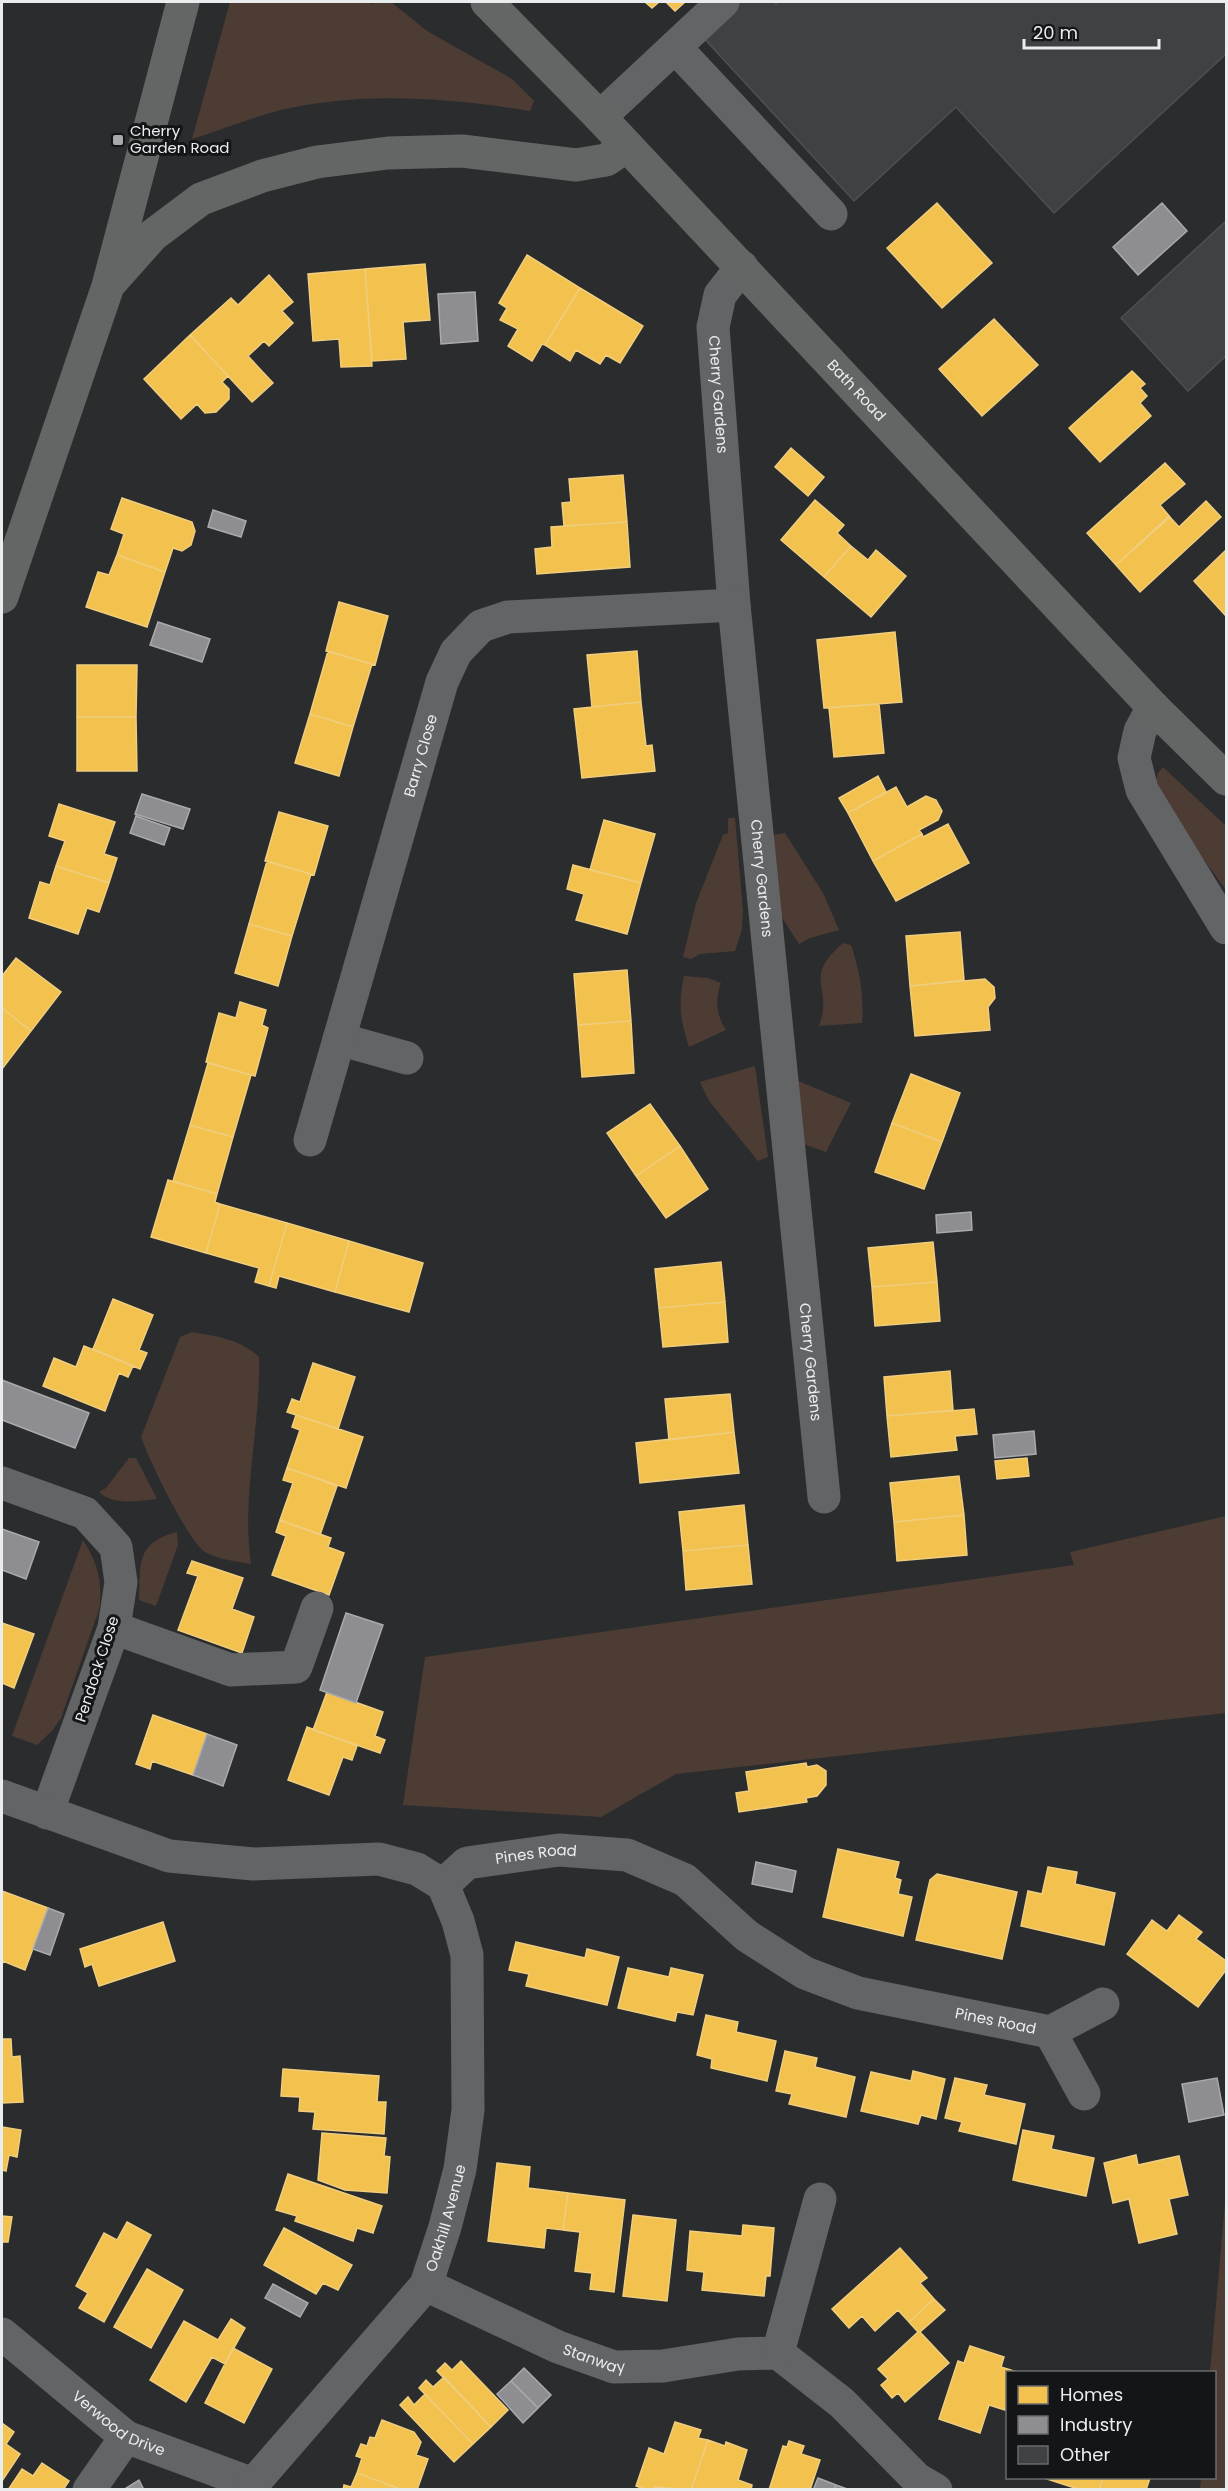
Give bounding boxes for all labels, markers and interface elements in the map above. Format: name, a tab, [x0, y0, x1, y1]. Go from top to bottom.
scale bar	[1024, 12, 1159, 50]
text: 20 m	[1033, 20, 1078, 45]
place label: Cherry Garden Road	[130, 120, 229, 158]
marker: Cherry Garden Road	[111, 133, 125, 147]
street label: Cherry Gardens	[704, 335, 734, 454]
street label: Bath Road	[823, 355, 891, 426]
street label: Barry Close	[398, 712, 442, 799]
street label: Cherry Gardens	[746, 818, 779, 939]
street label: Cherry Gardens	[794, 1302, 827, 1422]
street label: Pendock Close	[70, 1613, 124, 1724]
street label: Pines Road	[494, 1839, 578, 1869]
street label: Pines Road	[953, 2002, 1038, 2039]
street label: Oakhill Avenue	[420, 2162, 471, 2274]
street label: Stanway	[560, 2339, 626, 2377]
legend	[1006, 2371, 1216, 2479]
text: Homes	[1060, 2382, 1123, 2407]
street label: Verwood Drive	[68, 2385, 168, 2461]
text: Industry	[1060, 2412, 1132, 2437]
text: Other	[1060, 2442, 1110, 2467]

